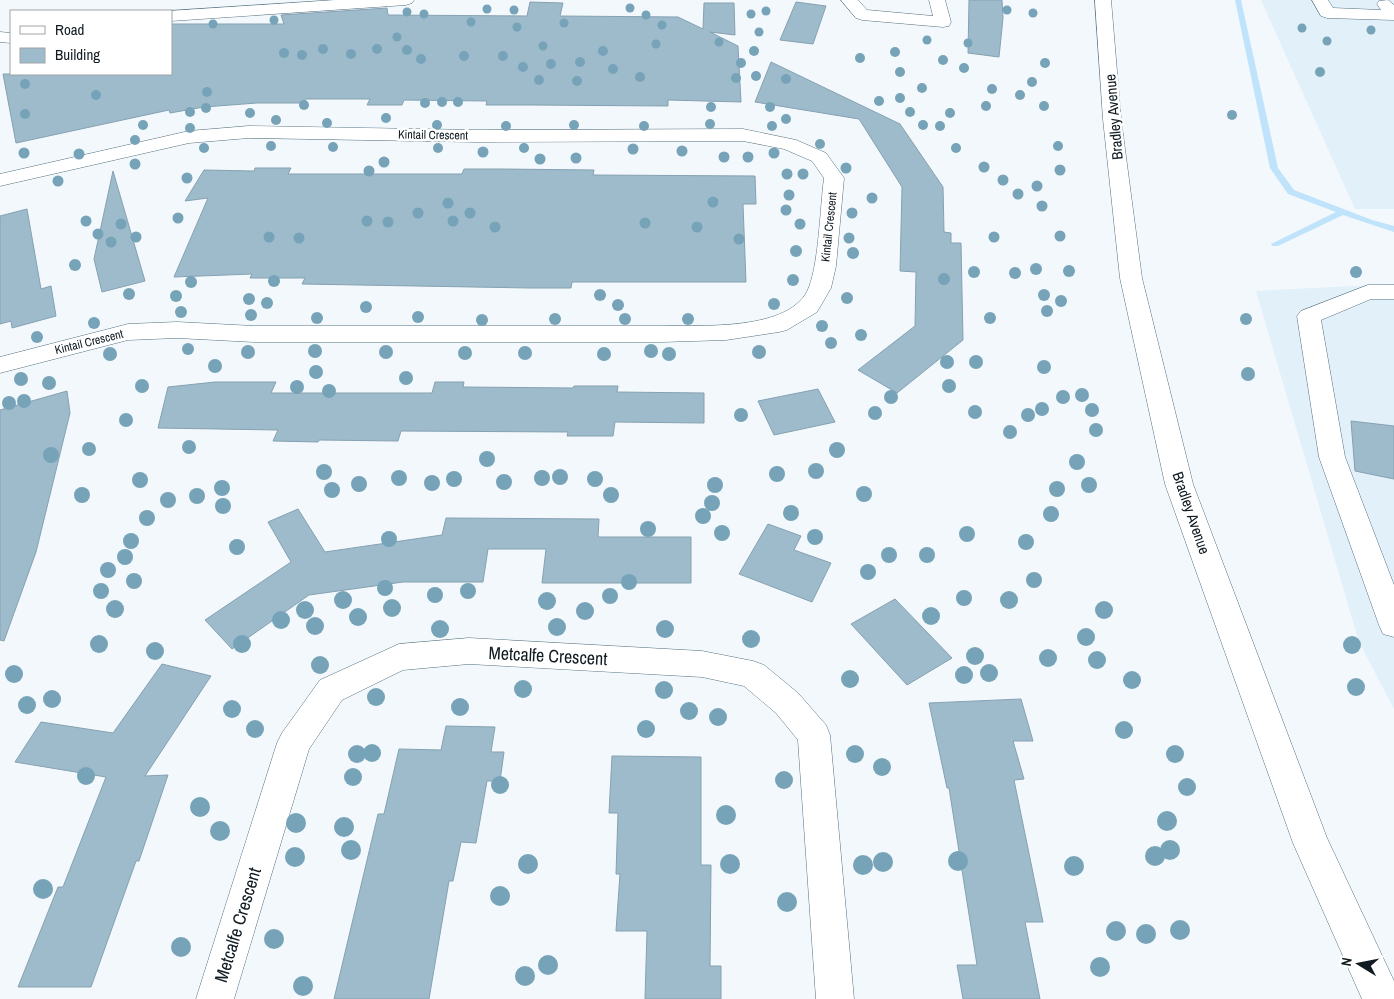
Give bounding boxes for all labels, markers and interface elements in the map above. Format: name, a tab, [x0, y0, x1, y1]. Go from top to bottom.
legend	[10, 10, 172, 75]
text: Road	[55, 19, 84, 40]
text: Building	[55, 44, 100, 65]
street label: Bradley Avenue	[1099, 73, 1128, 161]
street label: Kintail Crescent	[398, 126, 468, 144]
street label: Kintail Crescent	[817, 191, 841, 263]
street label: Kintail Crescent	[53, 326, 125, 358]
street label: Bradley Avenue	[1168, 469, 1215, 557]
street label: Metcalfe Crescent	[488, 640, 608, 671]
street label: Metcalfe Crescent	[208, 864, 267, 985]
north arrow	[1334, 939, 1384, 989]
text: N	[1337, 956, 1356, 967]

